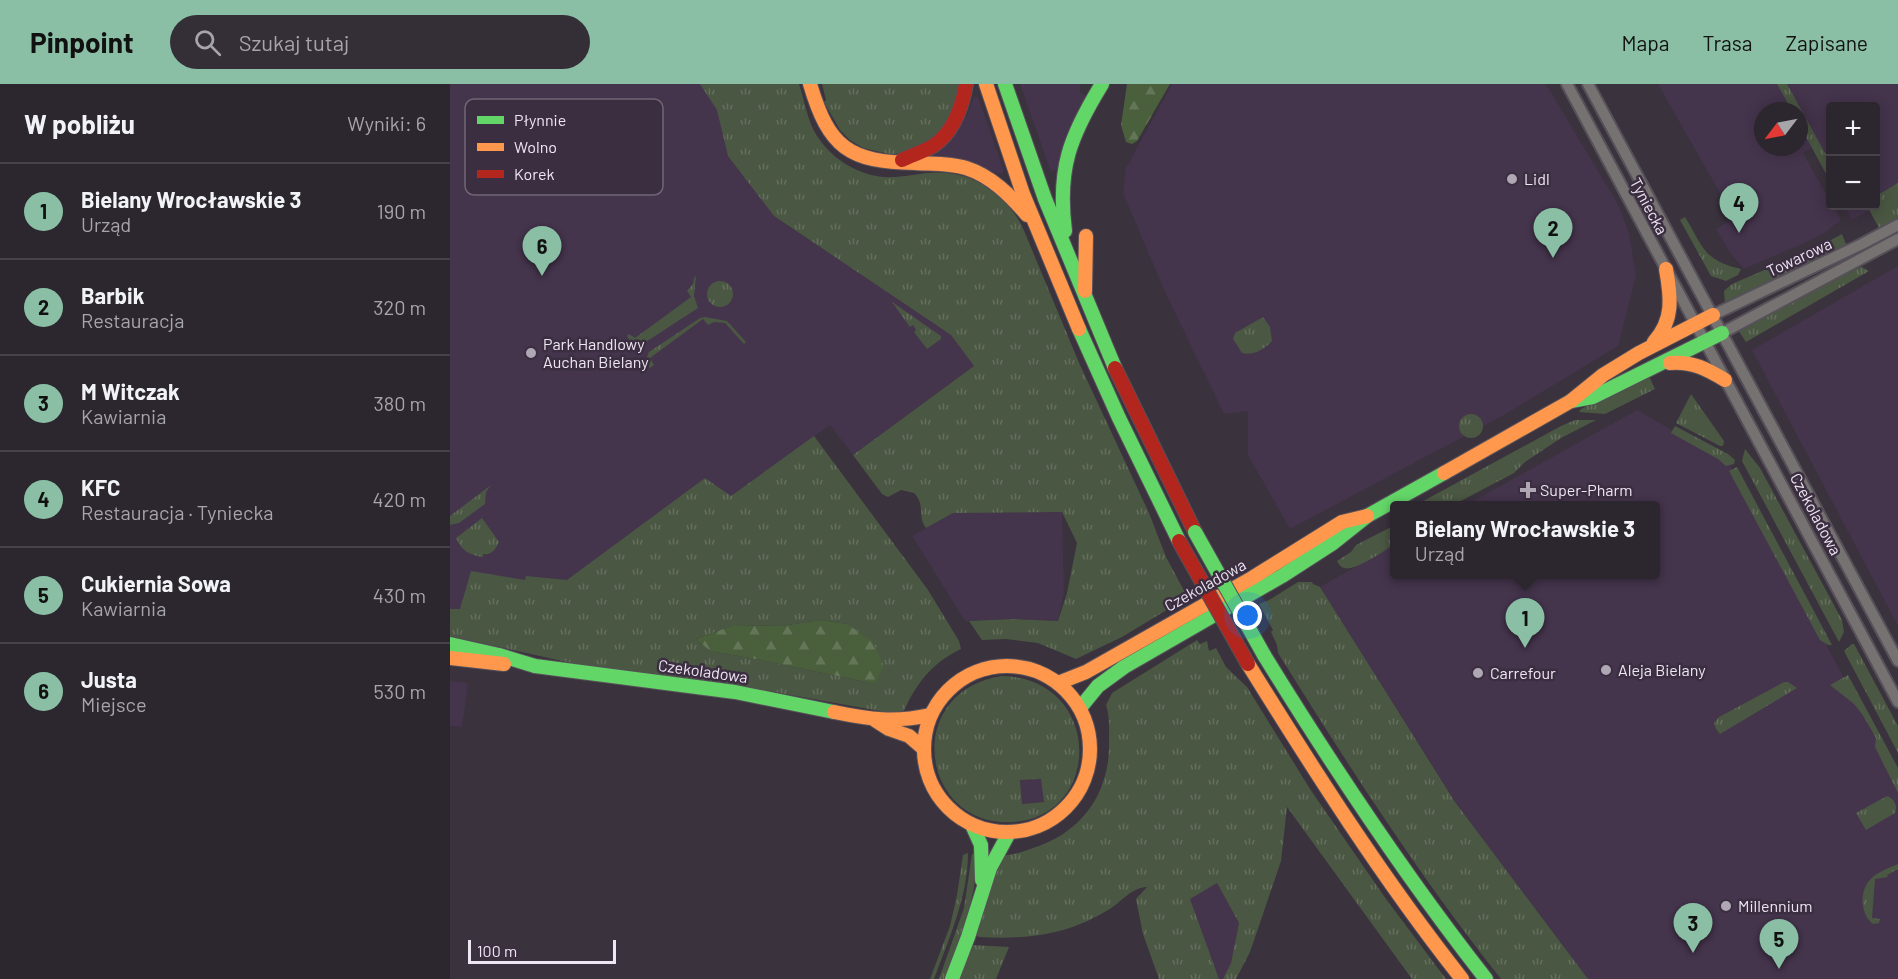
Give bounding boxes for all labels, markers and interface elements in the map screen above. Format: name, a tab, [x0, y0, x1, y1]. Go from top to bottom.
search box	[170, 15, 590, 69]
text: Pinpoint	[30, 25, 134, 59]
icon: search	[191, 26, 224, 59]
text: Szukaj tutaj	[239, 29, 349, 55]
text: Mapa	[1622, 30, 1670, 55]
text: Trasa	[1703, 30, 1753, 55]
text: Zapisane	[1786, 30, 1868, 55]
legend	[465, 99, 663, 195]
north arrow	[1754, 102, 1808, 156]
map controls	[1826, 102, 1880, 210]
button: +	[1826, 102, 1880, 156]
text: W pobliżu	[24, 108, 135, 139]
text: Płynnie	[514, 110, 566, 129]
text: Wyniki: 6	[347, 111, 426, 135]
text: Wolno	[514, 137, 557, 156]
button: −	[1826, 156, 1880, 210]
text: Korek	[514, 164, 555, 183]
place label: Lidl	[1524, 169, 1550, 188]
marker: Lidl	[1505, 172, 1519, 186]
street label: Tyniecka	[1627, 174, 1672, 237]
pin: 4	[1720, 184, 1758, 233]
text: Bielany Wrocławskie 3	[81, 186, 301, 212]
text: 1	[40, 199, 47, 223]
text: 190 m	[377, 199, 426, 223]
pin: 2	[1534, 208, 1572, 258]
text: Urząd	[81, 212, 131, 236]
pin: 6	[522, 226, 562, 276]
street label: Towarowa	[1763, 233, 1834, 280]
text: Barbik	[81, 282, 144, 308]
text: 2	[38, 295, 49, 319]
text: 320 m	[373, 295, 426, 319]
text: Restauracja	[81, 308, 184, 332]
place label: Park Handlowy Auchan Bielany	[543, 334, 649, 371]
marker: Park Handlowy Auchan Bielany	[524, 346, 538, 360]
text: M Witczak	[81, 378, 180, 404]
text: 3	[38, 391, 49, 415]
text: 380 m	[373, 391, 426, 415]
text: Kawiarnia	[81, 404, 166, 428]
street label: Czekoladowa	[1787, 469, 1846, 558]
text: KFC	[81, 474, 120, 500]
place label: Super-Pharm	[1540, 480, 1633, 499]
marker: Super-Pharm	[1521, 483, 1535, 497]
text: 4	[37, 487, 50, 511]
text: 420 m	[372, 487, 426, 511]
text: Restauracja · Tyniecka	[81, 500, 274, 524]
popup	[1390, 501, 1660, 579]
text: Bielany Wrocławskie 3	[1415, 515, 1635, 541]
text: Urząd	[1415, 541, 1465, 565]
street label: Czekoladowa	[1161, 554, 1249, 615]
text: Cukiernia Sowa	[81, 570, 231, 596]
text: 5	[38, 583, 49, 607]
text: 430 m	[373, 583, 426, 607]
text: Kawiarnia	[81, 596, 166, 620]
pin: 1	[1506, 598, 1544, 648]
your location	[1233, 601, 1262, 630]
street label: Czekoladowa	[657, 655, 749, 686]
place label: Aleja Bielany	[1618, 660, 1706, 679]
place label: Carrefour	[1490, 663, 1556, 682]
marker: Aleja Bielany	[1599, 663, 1613, 677]
text: Justa	[81, 666, 137, 692]
marker: Carrefour	[1471, 666, 1485, 680]
text: 6	[38, 679, 49, 703]
text: 530 m	[374, 679, 426, 703]
text: Miejsce	[81, 692, 147, 716]
place label: Millennium	[1738, 896, 1813, 915]
marker: Millennium	[1719, 899, 1733, 913]
pin: 3	[1674, 904, 1712, 953]
pin: 5	[1760, 920, 1798, 969]
scale bar	[468, 937, 616, 964]
text: 100 m	[477, 941, 517, 960]

